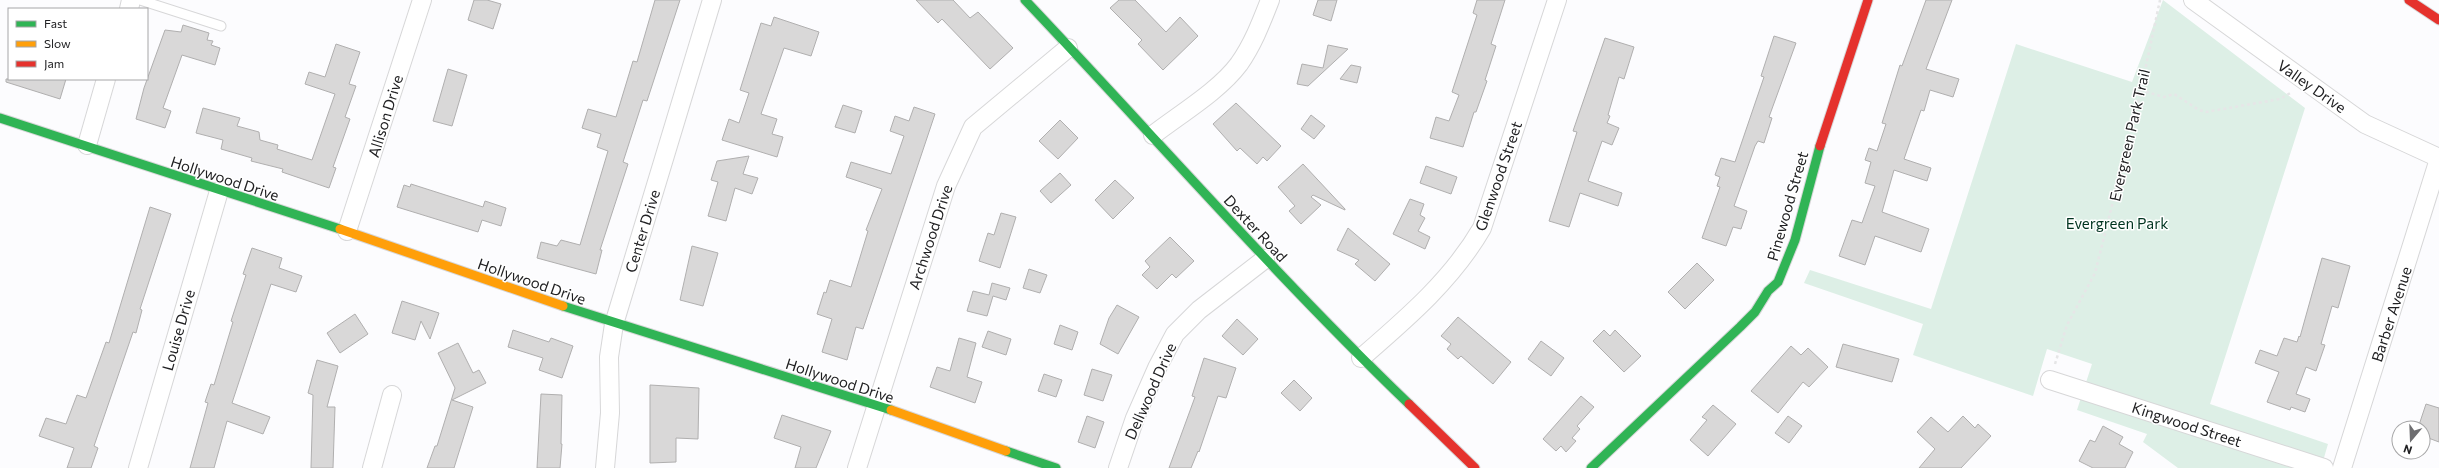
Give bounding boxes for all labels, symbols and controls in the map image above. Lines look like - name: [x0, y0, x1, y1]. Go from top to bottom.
- legend: [8, 8, 148, 80]
- text: Fast: [44, 16, 67, 30]
- text: Slow: [44, 36, 71, 50]
- text: Jam: [44, 56, 64, 71]
- street label: Valley Drive: [2274, 56, 2350, 116]
- street label: Evergreen Park Trail: [2105, 67, 2153, 203]
- street label: Allison Drive: [364, 72, 406, 159]
- street label: Glenwood Street: [1471, 119, 1525, 233]
- street label: Pinewood Street: [1763, 149, 1811, 263]
- street label: Hollywood Drive: [168, 152, 282, 204]
- street label: Archwood Drive: [905, 182, 955, 292]
- street label: Center Drive: [621, 187, 663, 275]
- street label: Dexter Road: [1221, 191, 1291, 265]
- park label: Evergreen Park: [2066, 214, 2168, 232]
- street label: Hollywood Drive: [476, 254, 588, 308]
- street label: Barber Avenue: [2367, 264, 2415, 364]
- street label: Louise Drive: [158, 287, 198, 373]
- street label: Dellwood Drive: [1121, 340, 1179, 442]
- street label: Hollywood Drive: [783, 354, 897, 406]
- street label: Kingwood Street: [2130, 398, 2244, 450]
- north arrow: [2391, 420, 2431, 460]
- text: N: [2402, 442, 2414, 457]

